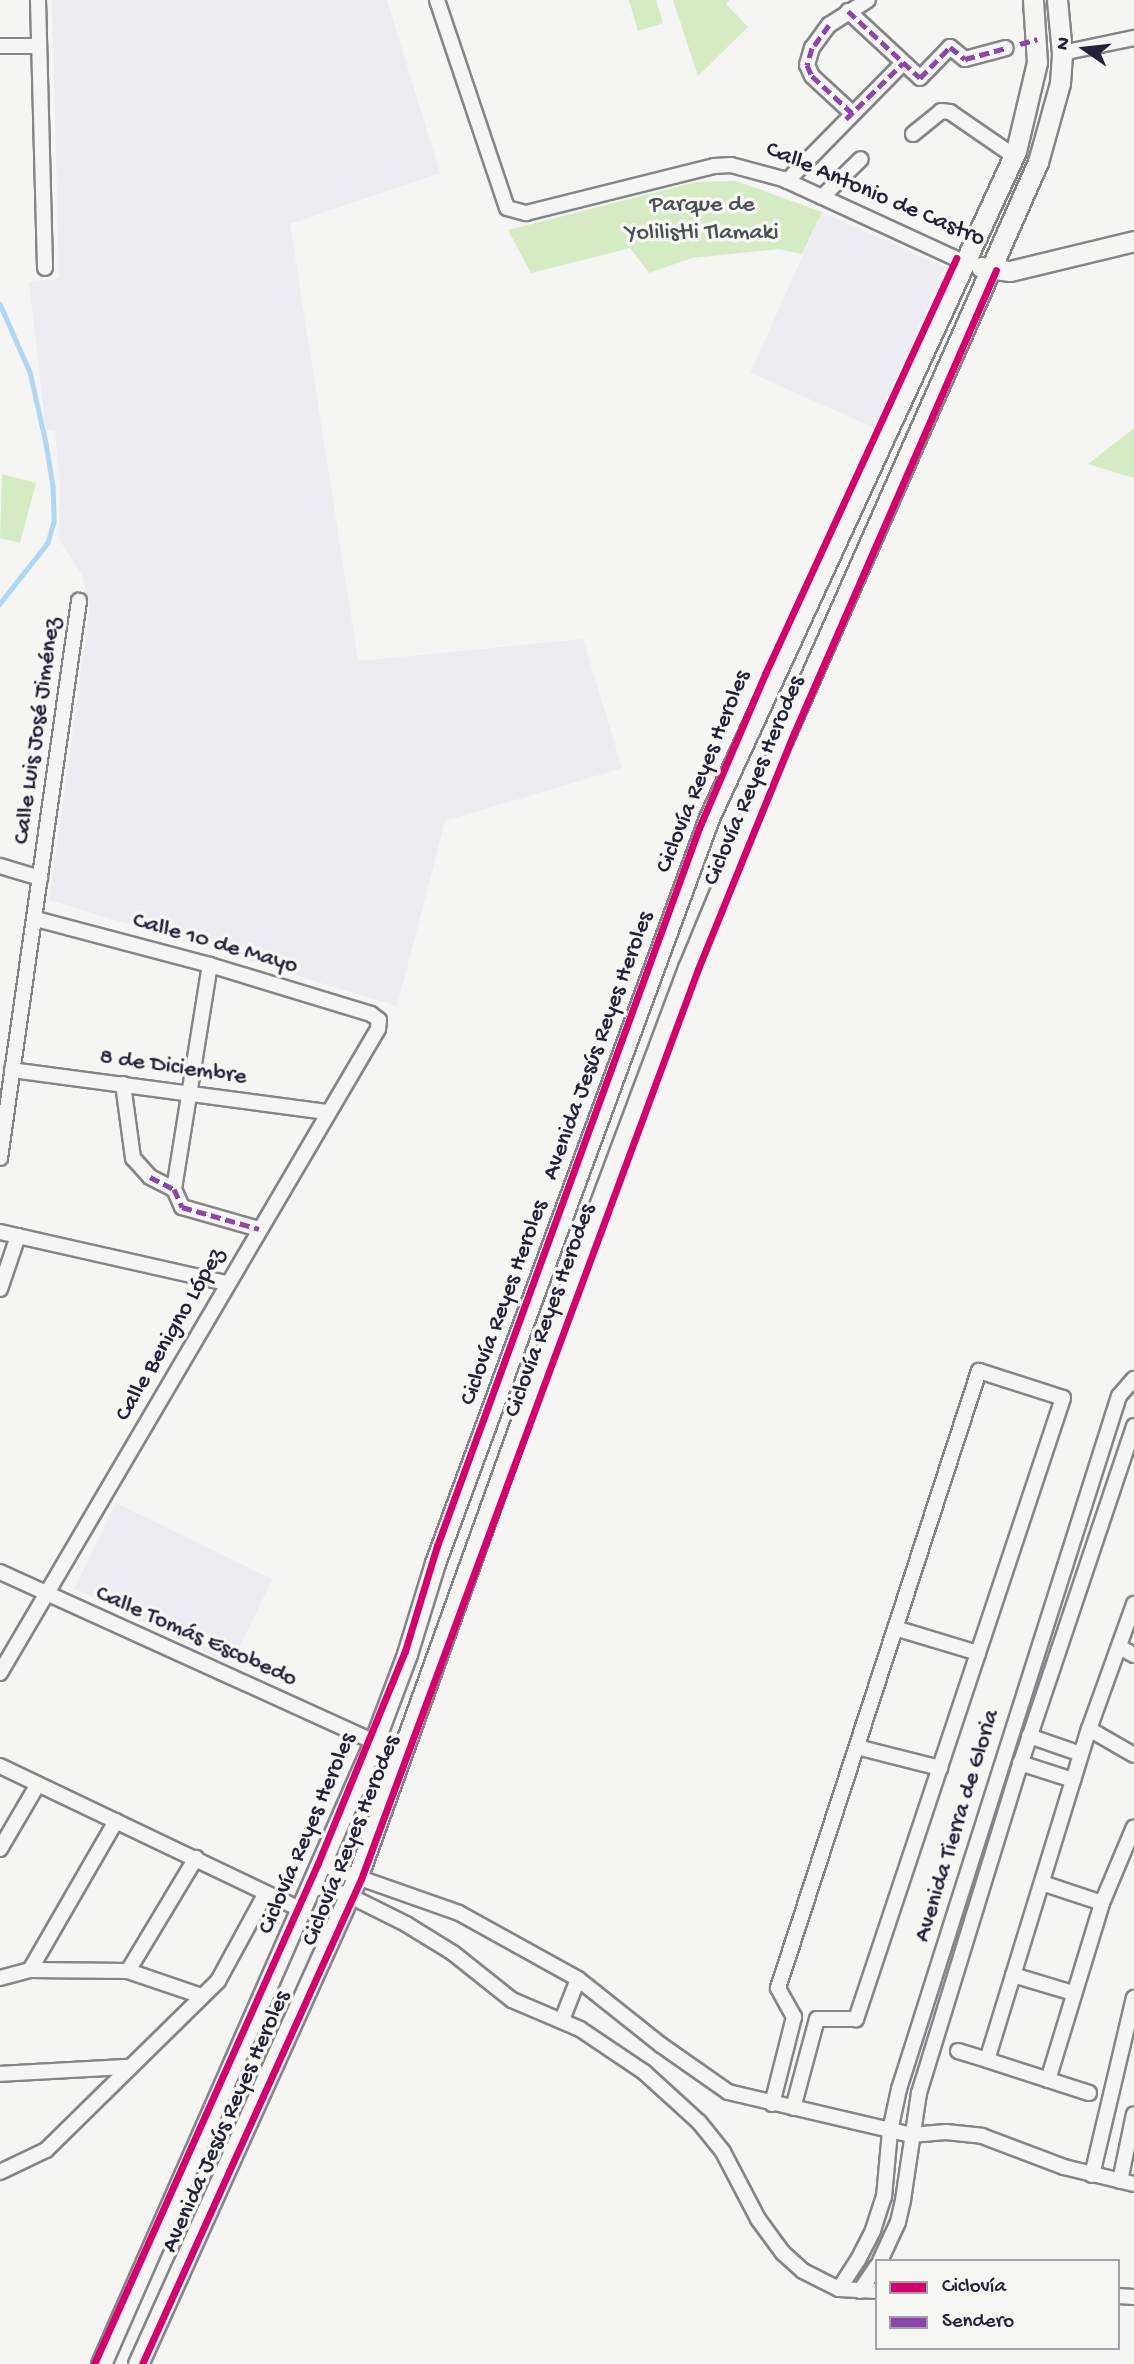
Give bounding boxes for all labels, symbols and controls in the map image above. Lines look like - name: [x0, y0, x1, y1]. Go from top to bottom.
- north arrow: [1050, 14, 1120, 84]
- text: N: [1051, 35, 1077, 53]
- street label: Calle Antonio de Castro: [761, 136, 989, 254]
- park label: Parque de Yolilistli Tlamaki: [625, 192, 779, 248]
- street label: Calle Luis José Jiménez: [8, 616, 68, 846]
- street label: Ciclovía Reyes Heroles: [650, 666, 758, 878]
- street label: Ciclovía Reyes Herodes: [698, 672, 812, 890]
- street label: Calle 10 de Mayo: [129, 907, 301, 981]
- street label: Avenida Jesús Reyes Heroles: [537, 908, 661, 1184]
- street label: 8 de Diciembre: [98, 1043, 248, 1093]
- street label: Ciclovía Reyes Heroles: [455, 1197, 555, 1409]
- street label: Ciclovía Reyes Herodes: [499, 1200, 603, 1422]
- street label: Calle Benigno López: [110, 1243, 232, 1427]
- street label: Calle Tomás Escobedo: [91, 1580, 301, 1694]
- street label: Avenida Tierra de Gloria: [909, 1706, 1007, 1946]
- street label: Ciclovía Reyes Heroles: [253, 1729, 363, 1939]
- street label: Ciclovía Reyes Herodes: [297, 1731, 407, 1951]
- street label: Avenida Jesús Reyes Heroles: [156, 1987, 298, 2257]
- legend: [875, 2259, 1120, 2350]
- text: Ciclovía: [942, 2275, 1006, 2300]
- text: Sendero: [942, 2310, 1014, 2335]

